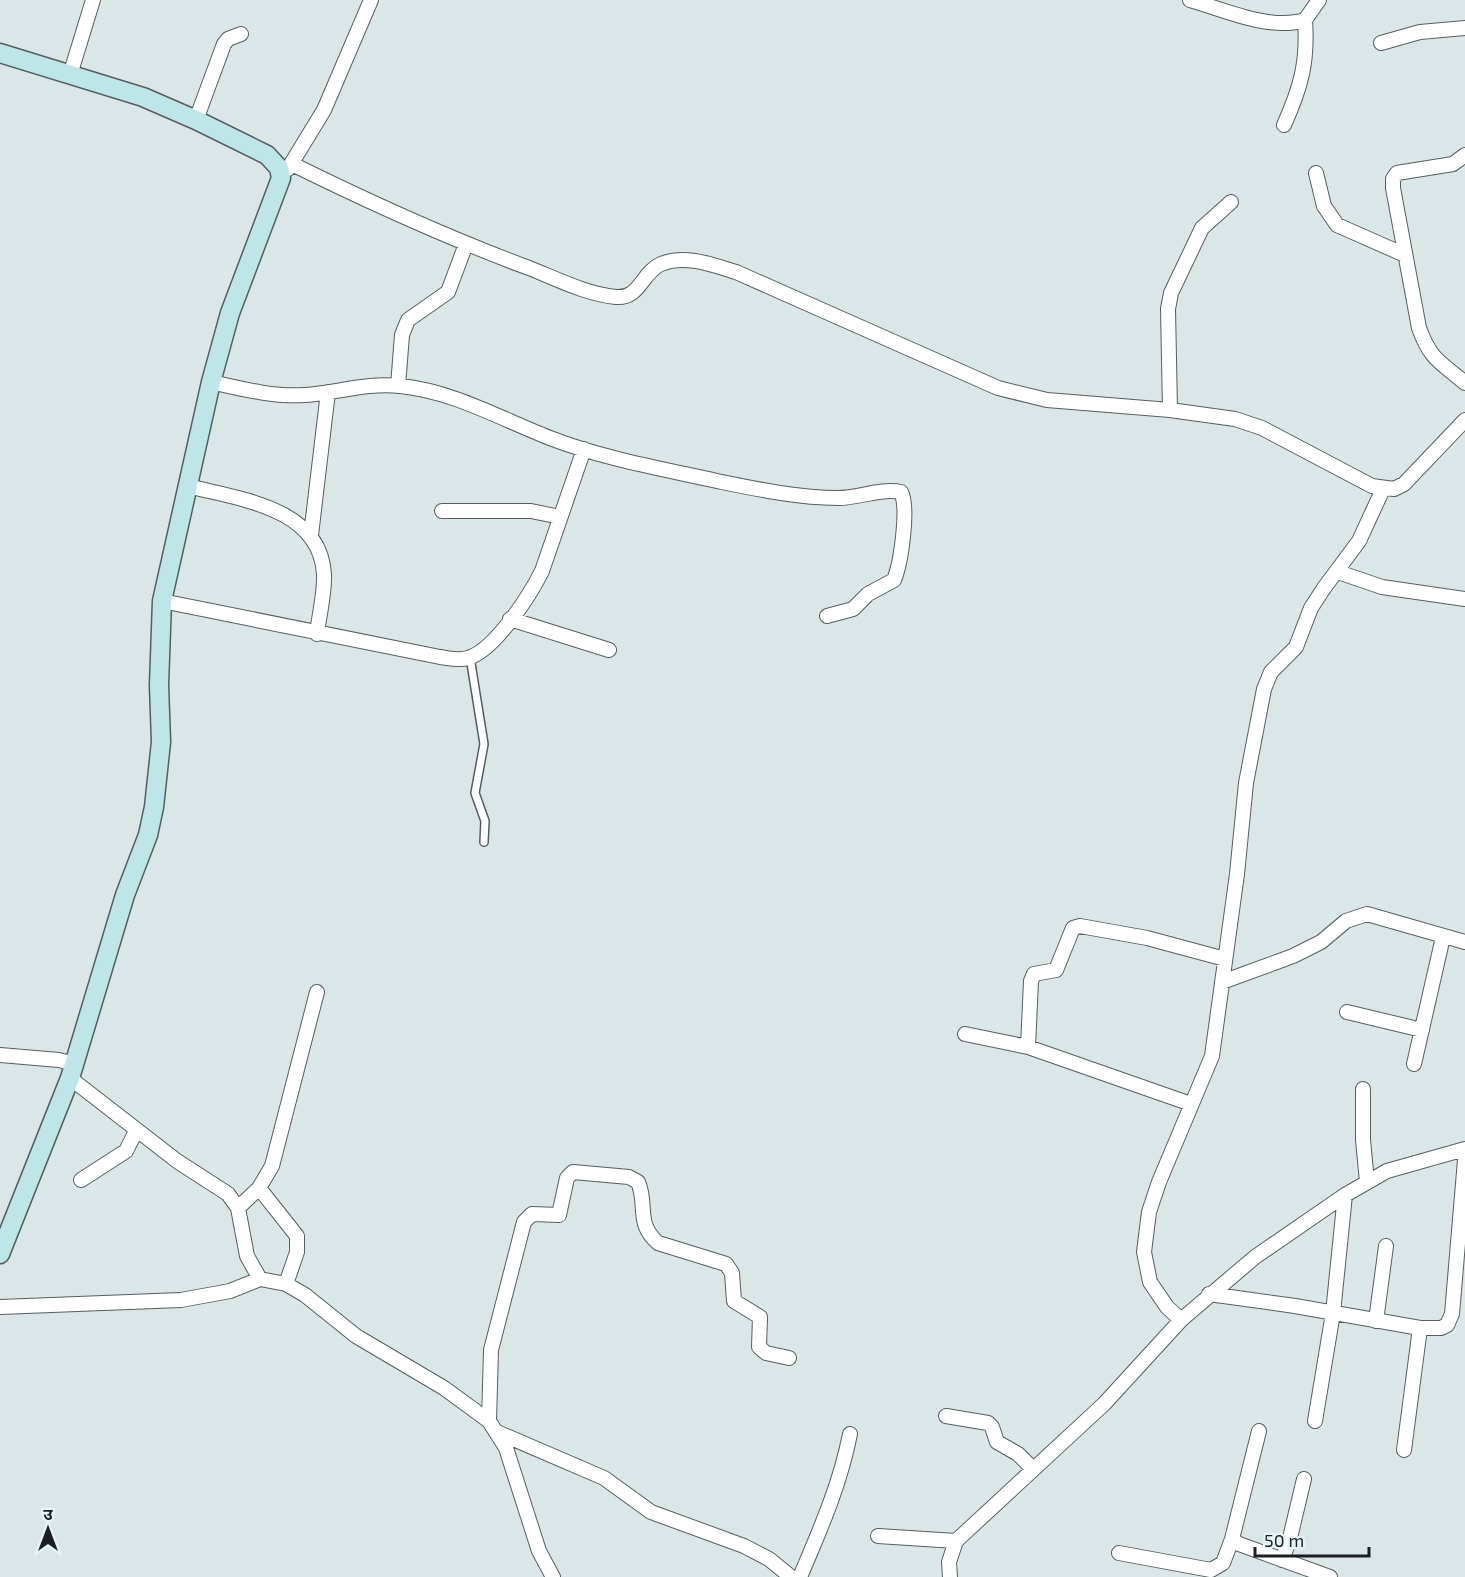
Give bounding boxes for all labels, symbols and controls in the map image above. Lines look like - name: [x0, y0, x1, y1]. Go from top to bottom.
- north arrow: [18, 1499, 78, 1559]
- text: उ: [43, 1504, 53, 1523]
- scale bar: [1255, 1520, 1369, 1558]
- text: 50 m: [1264, 1529, 1304, 1551]

